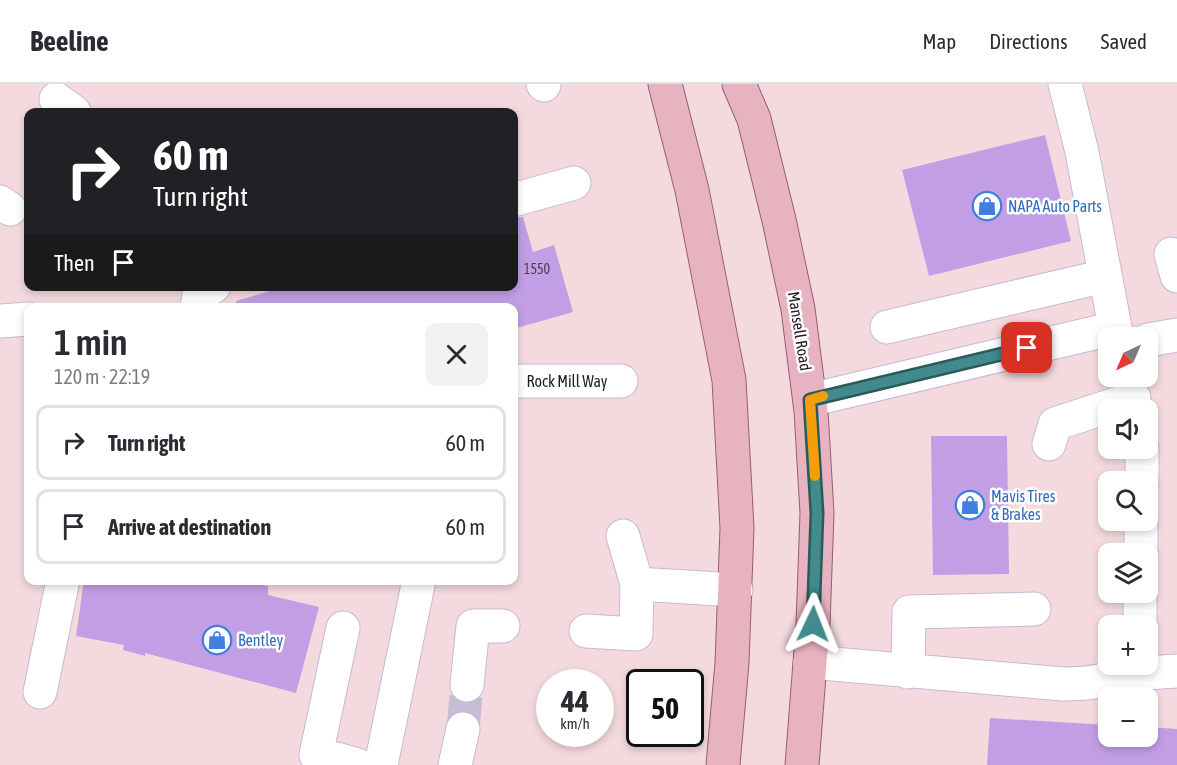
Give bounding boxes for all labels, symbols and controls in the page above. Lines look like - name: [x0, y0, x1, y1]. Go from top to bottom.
- text: Beeline: [30, 25, 109, 57]
- text: Map: [922, 29, 956, 53]
- text: Directions: [989, 29, 1068, 53]
- text: Saved: [1101, 29, 1147, 53]
- text: 60 m: [153, 131, 228, 179]
- icon: right: [54, 132, 132, 210]
- text: Turn right: [153, 181, 248, 212]
- shop icon: NAPA Auto Parts: [971, 190, 1003, 222]
- place label: NAPA Auto Parts: [1008, 197, 1102, 215]
- icon: arrive: [107, 246, 140, 279]
- text: Then: [54, 250, 95, 276]
- house number: 1550: [524, 261, 551, 277]
- street label: Mansell Road: [785, 290, 815, 372]
- text: 1 min: [54, 321, 128, 363]
- pin: [1001, 322, 1052, 373]
- button: close: [425, 323, 488, 386]
- north arrow: [1098, 327, 1158, 387]
- map controls: [1098, 327, 1158, 747]
- icon: arrive: [1010, 331, 1043, 364]
- text: 120 m · 22:19: [54, 365, 150, 388]
- street label: Rock Mill Way: [527, 372, 608, 391]
- button: sound: [1098, 399, 1158, 459]
- icon: right: [57, 426, 90, 459]
- text: Turn right: [108, 430, 185, 456]
- text: 60 m: [445, 430, 485, 456]
- button: search: [1098, 471, 1158, 531]
- place label: Mavis Tires & Brakes: [991, 487, 1056, 523]
- shop icon: Mavis Tires & Brakes: [954, 489, 986, 521]
- icon: arrive: [57, 510, 90, 543]
- text: Arrive at destination: [108, 514, 271, 540]
- text: 60 m: [445, 514, 485, 540]
- button: layers: [1098, 543, 1158, 603]
- position arrow: [781, 592, 845, 656]
- button: +: [1098, 615, 1158, 675]
- shop icon: Bentley: [201, 624, 233, 656]
- place label: Bentley: [238, 631, 283, 650]
- speed limit sign: 50: [626, 669, 704, 747]
- text: 44: [561, 684, 589, 718]
- button: −: [1098, 687, 1158, 747]
- text: km/h: [560, 715, 590, 732]

